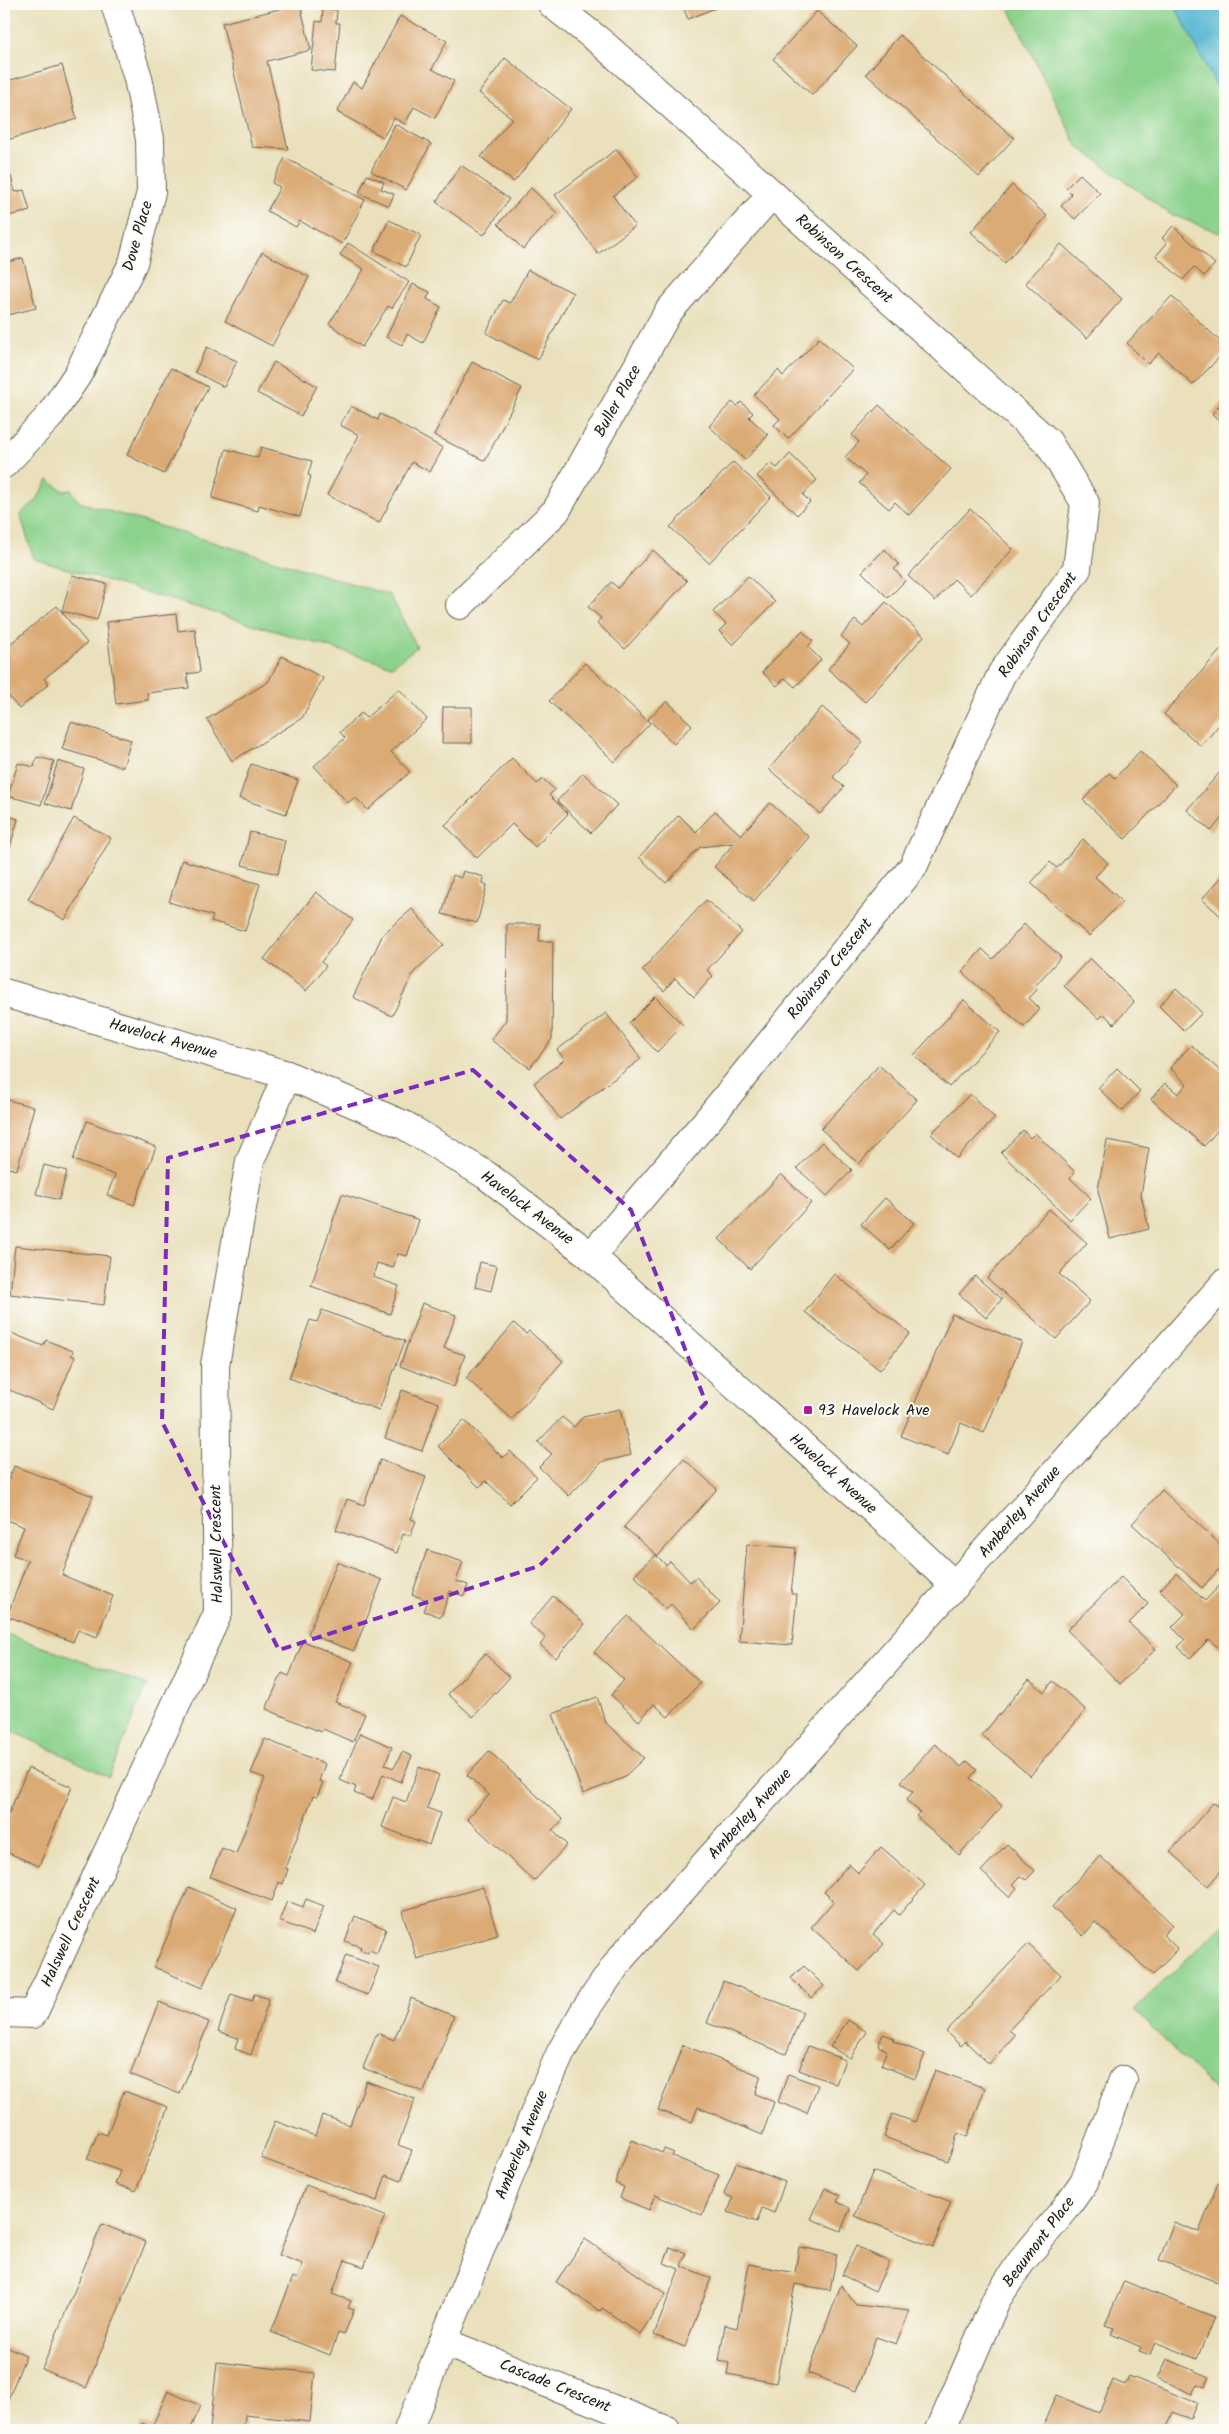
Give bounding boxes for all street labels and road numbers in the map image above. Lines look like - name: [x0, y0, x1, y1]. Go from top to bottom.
- street label: Dove Place: [116, 198, 160, 274]
- street label: Robinson Crescent: [789, 208, 899, 310]
- street label: Buller Place: [588, 360, 648, 442]
- street label: Robinson Crescent: [992, 566, 1084, 683]
- street label: Robinson Crescent: [781, 912, 879, 1025]
- street label: Havelock Avenue: [106, 1012, 220, 1066]
- street label: Havelock Avenue: [475, 1164, 579, 1252]
- street label: Havelock Avenue: [783, 1427, 883, 1521]
- street label: Amberley Avenue: [973, 1460, 1067, 1564]
- street label: Halswell Crescent: [203, 1483, 231, 1604]
- street label: Amberley Avenue: [702, 1763, 798, 1865]
- street label: Halswell Crescent: [34, 1872, 108, 1991]
- street label: Amberley Avenue: [489, 2087, 555, 2203]
- street label: Beaumont Place: [996, 2191, 1082, 2293]
- street label: Cascade Crescent: [496, 2352, 615, 2420]

